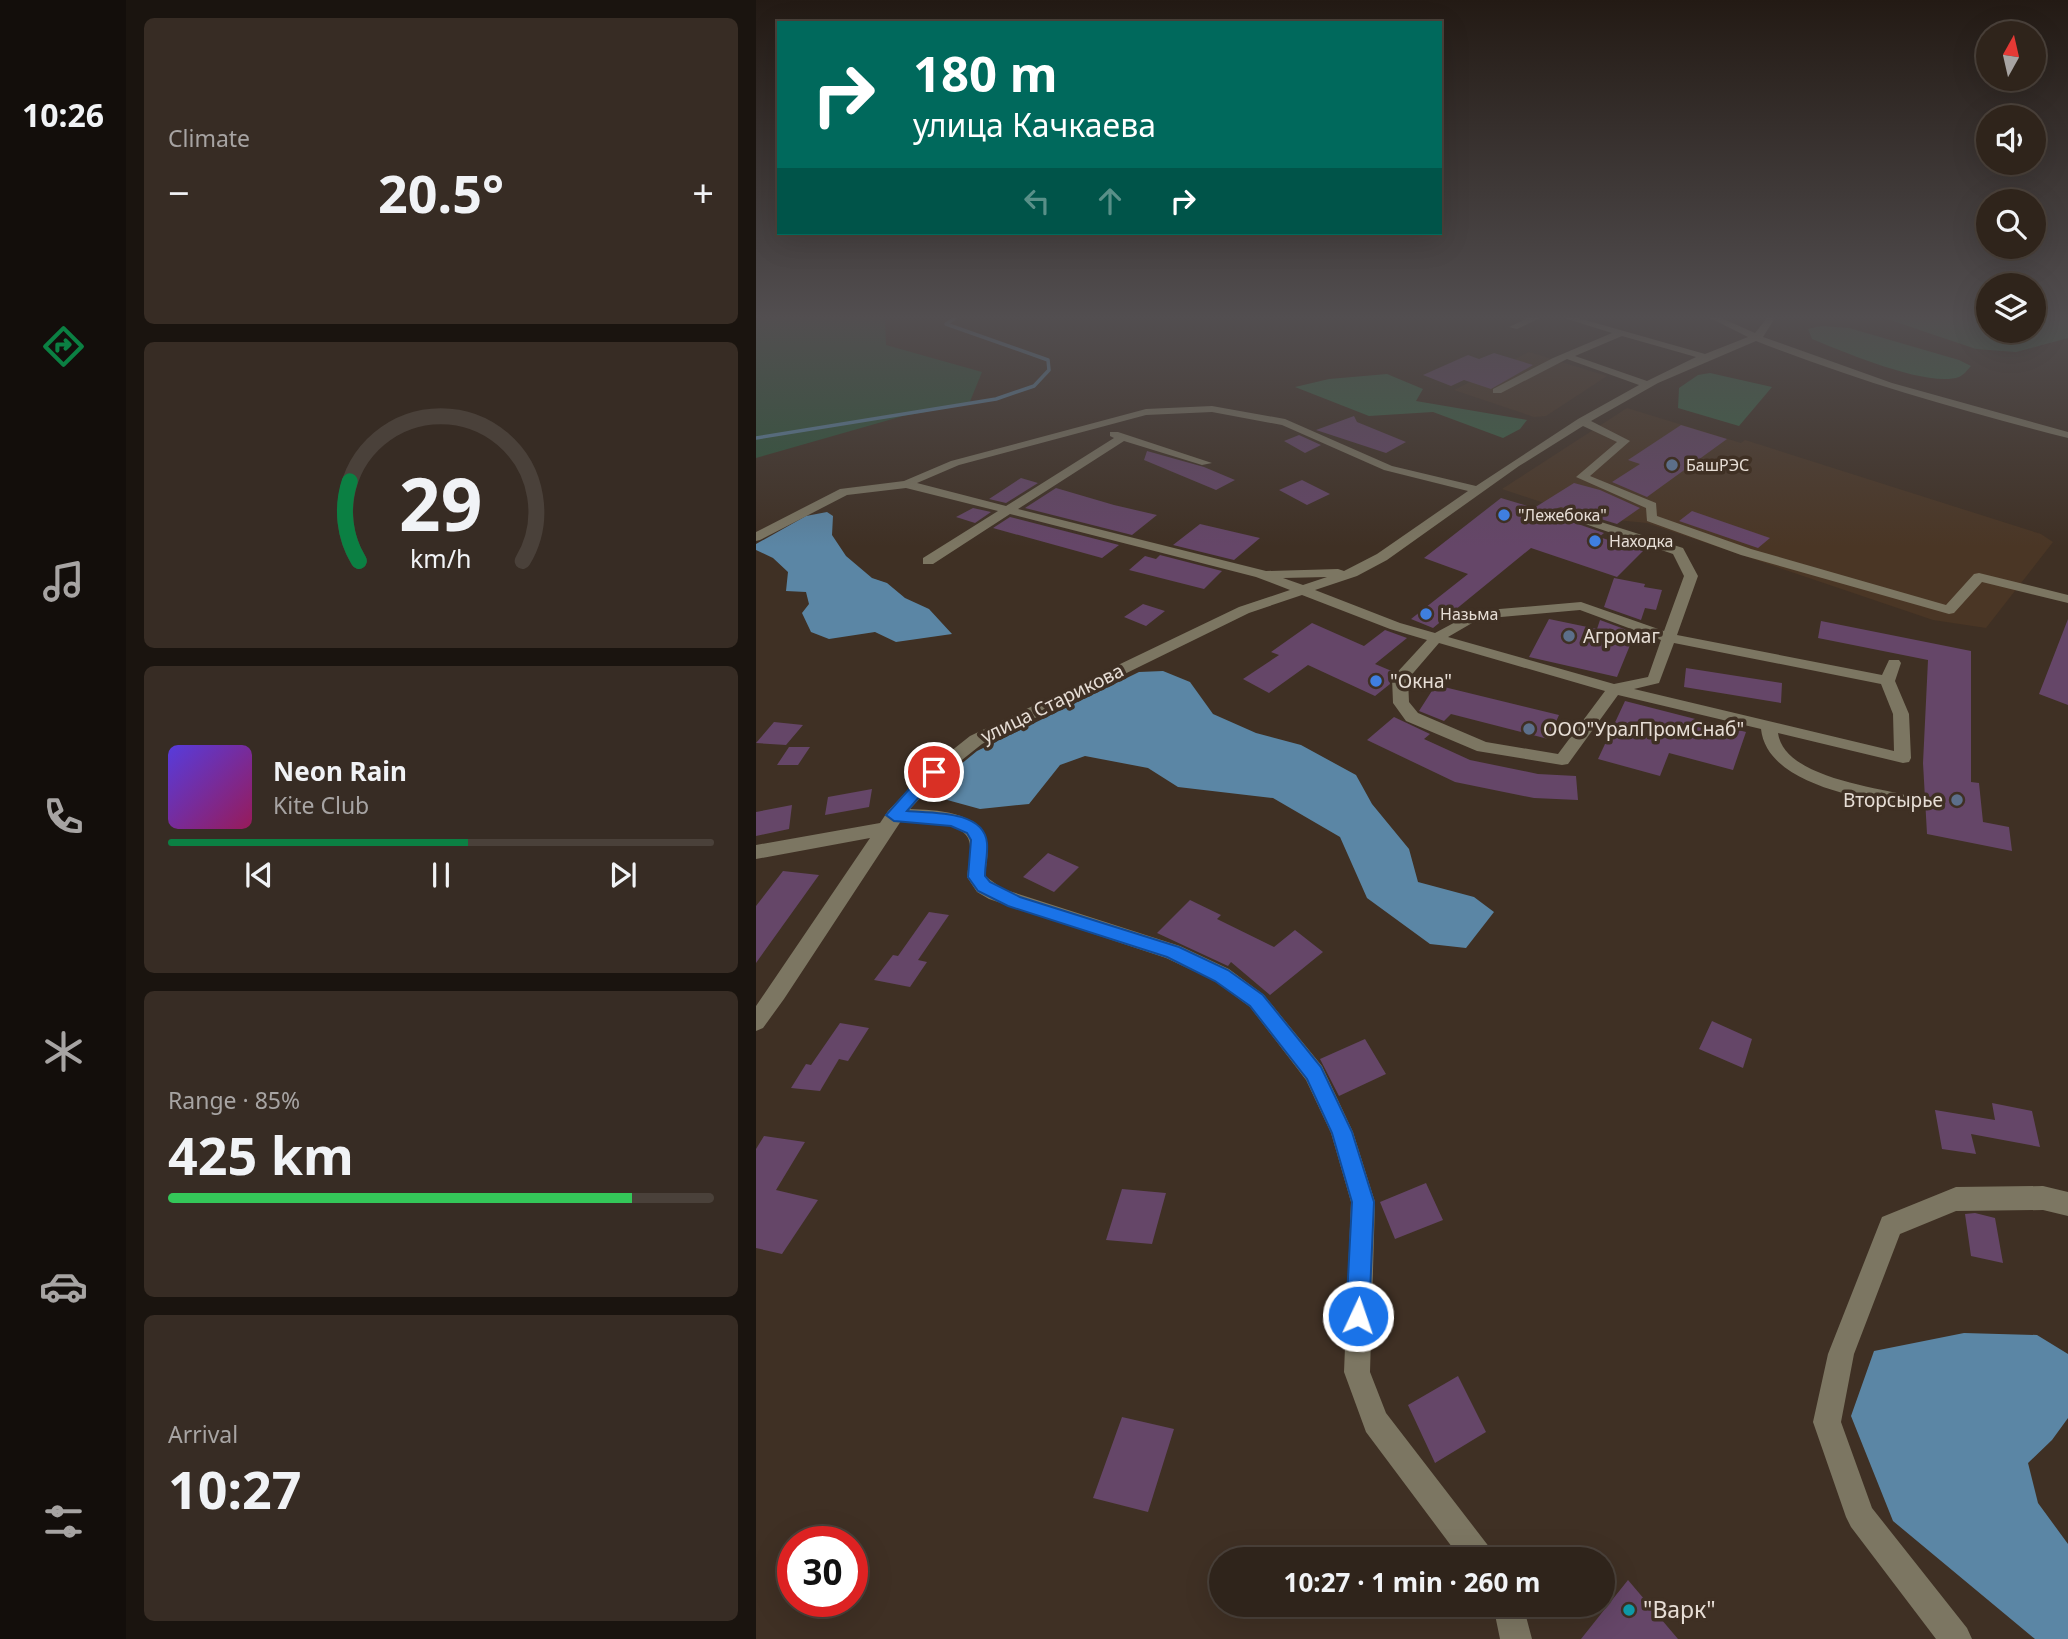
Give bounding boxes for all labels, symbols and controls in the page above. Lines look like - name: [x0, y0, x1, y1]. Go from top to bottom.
- north arrow: [1976, 21, 2046, 91]
- map controls: [1976, 21, 2046, 343]
- text: 180 m: [913, 40, 1058, 106]
- icon: right: [798, 49, 889, 140]
- text: 10:26: [22, 93, 104, 136]
- text: улица Качкаева: [913, 103, 1156, 146]
- button: sound: [1976, 105, 2046, 175]
- text: Climate: [168, 122, 250, 154]
- text: 20.5°: [378, 157, 504, 228]
- text: −: [168, 166, 190, 218]
- text: +: [692, 166, 714, 218]
- icon: left: [1018, 182, 1056, 220]
- icon: ahead: [1091, 182, 1129, 220]
- icon: right: [1164, 182, 1202, 220]
- button: search: [1976, 189, 2046, 259]
- button: layers: [1976, 273, 2046, 343]
- icon: directions: [39, 322, 88, 371]
- text: 29: [399, 454, 483, 553]
- place label: БашРЭС: [1686, 454, 1749, 476]
- marker: БашРЭС: [1664, 457, 1680, 473]
- place label: "Лежебока": [1518, 504, 1607, 526]
- marker: "Лежебока": [1496, 507, 1512, 523]
- place label: Находка: [1609, 530, 1673, 552]
- marker: Находка: [1587, 533, 1603, 549]
- text: km/h: [410, 541, 472, 575]
- icon: music: [39, 557, 88, 606]
- place label: Назьма: [1440, 603, 1499, 625]
- marker: Назьма: [1418, 606, 1434, 622]
- place label: Агромаг: [1583, 623, 1660, 649]
- marker: Агромаг: [1561, 628, 1577, 644]
- street label: улица Старикова: [976, 657, 1128, 749]
- place label: "Окна": [1390, 668, 1452, 694]
- marker: "Окна": [1368, 673, 1384, 689]
- place label: ООО"УралПромСнаб": [1543, 716, 1744, 742]
- marker: ООО"УралПромСнаб": [1521, 721, 1537, 737]
- pin: [904, 742, 964, 802]
- text: Neon Rain: [273, 753, 407, 789]
- icon: arrive: [915, 753, 953, 791]
- place label: Вторсырье: [1843, 787, 1943, 813]
- text: Kite Club: [273, 789, 369, 821]
- icon: phone: [39, 792, 88, 841]
- marker: Вторсырье: [1949, 792, 1965, 808]
- icon: previous: [240, 856, 278, 894]
- icon: pause: [422, 856, 460, 894]
- icon: next: [604, 856, 642, 894]
- icon: climate: [39, 1027, 88, 1076]
- text: Range · 85%: [168, 1084, 300, 1116]
- text: 425 km: [168, 1119, 354, 1190]
- icon: car: [39, 1262, 88, 1311]
- position arrow: [1321, 1279, 1395, 1353]
- text: Arrival: [168, 1418, 238, 1450]
- text: 10:27: [168, 1453, 302, 1524]
- icon: filters: [39, 1497, 88, 1546]
- speed limit sign: 30: [777, 1526, 868, 1617]
- text: 10:27 · 1 min · 260 m: [1284, 1564, 1540, 1600]
- place label: "Варк": [1643, 1593, 1716, 1625]
- marker: "Варк": [1621, 1602, 1637, 1618]

